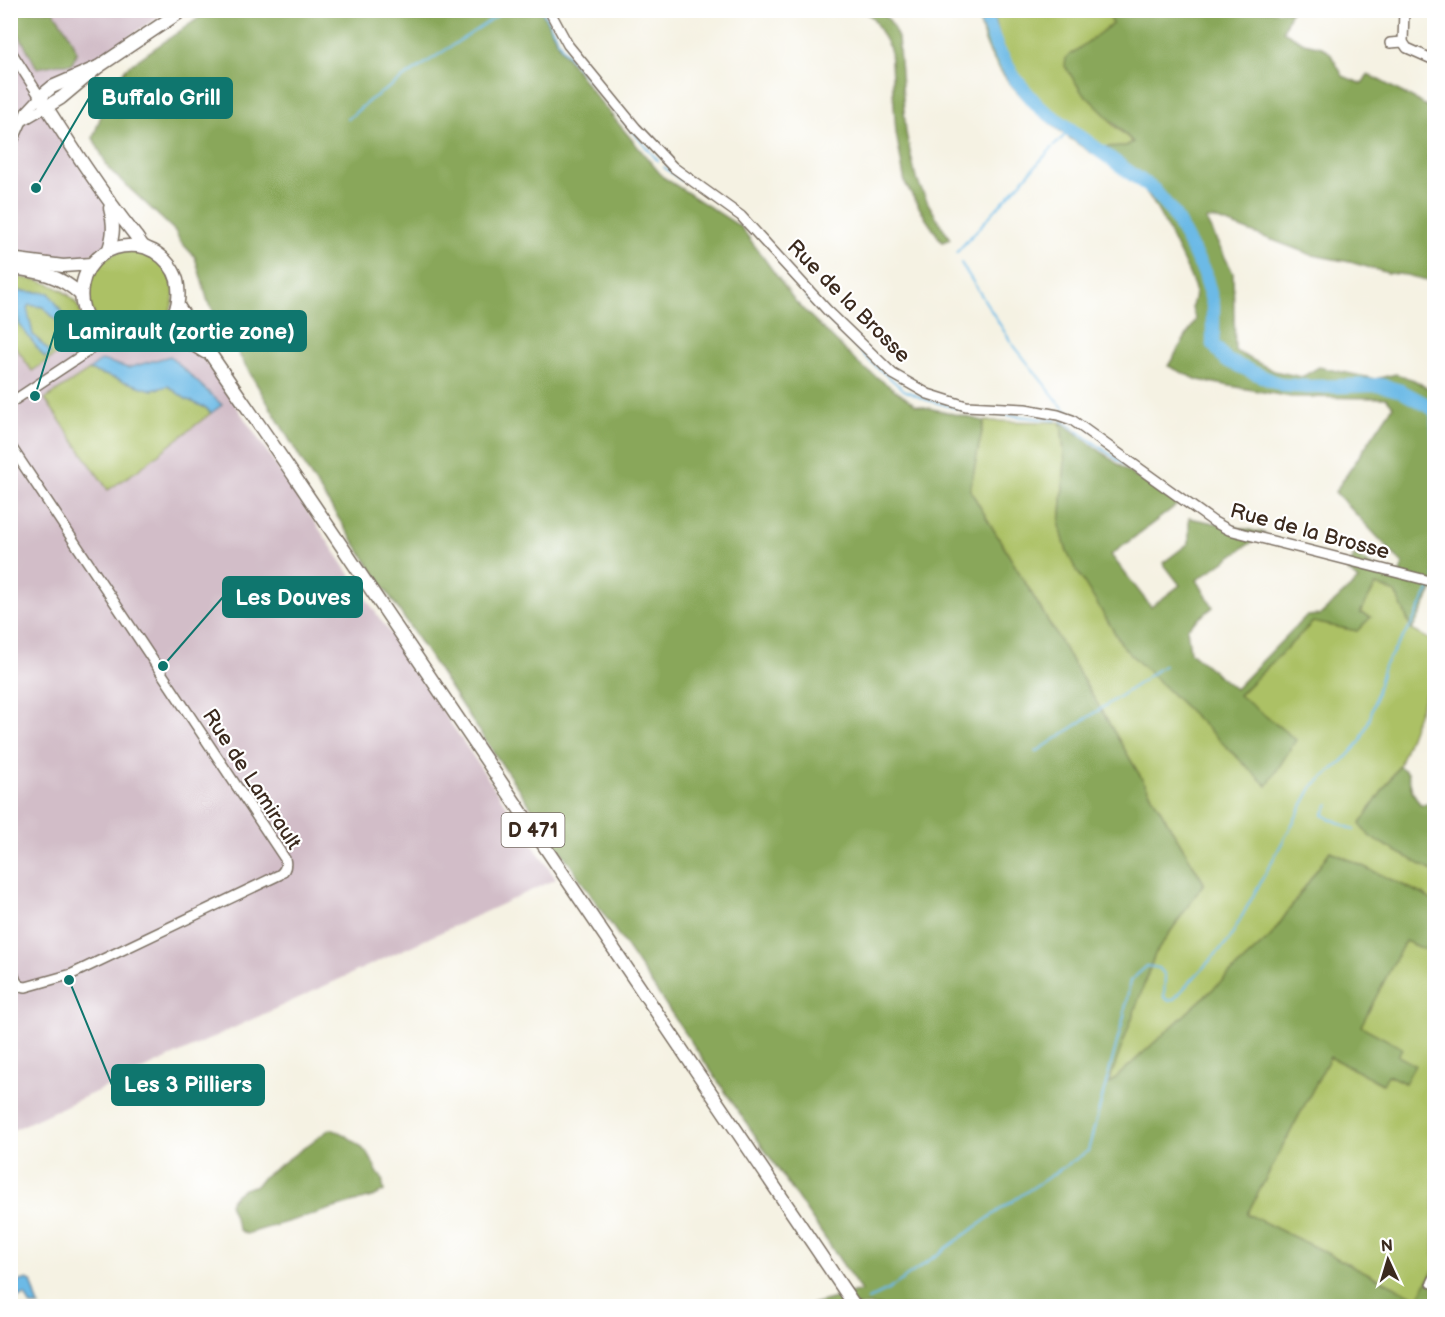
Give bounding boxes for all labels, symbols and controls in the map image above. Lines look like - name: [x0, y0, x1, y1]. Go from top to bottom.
- callout: Buffalo Grill: [89, 78, 232, 118]
- text: Buffalo Grill: [101, 85, 221, 112]
- street label: Rue de la Brosse: [782, 235, 915, 368]
- callout: Lamirault (zortie zone): [55, 311, 306, 351]
- text: Lamirault (zortie zone): [67, 319, 295, 346]
- street label: Rue de la Brosse: [1228, 498, 1392, 565]
- callout: Les Douves: [223, 577, 362, 617]
- text: Les Douves: [235, 585, 351, 612]
- street label: Rue de Lamirault: [197, 704, 307, 855]
- road number: D 471: [502, 813, 564, 847]
- callout: Les 3 Pilliers: [112, 1065, 264, 1105]
- text: Les 3 Pilliers: [124, 1072, 252, 1099]
- north arrow: [1358, 1230, 1418, 1290]
- text: N: [1380, 1237, 1394, 1256]

